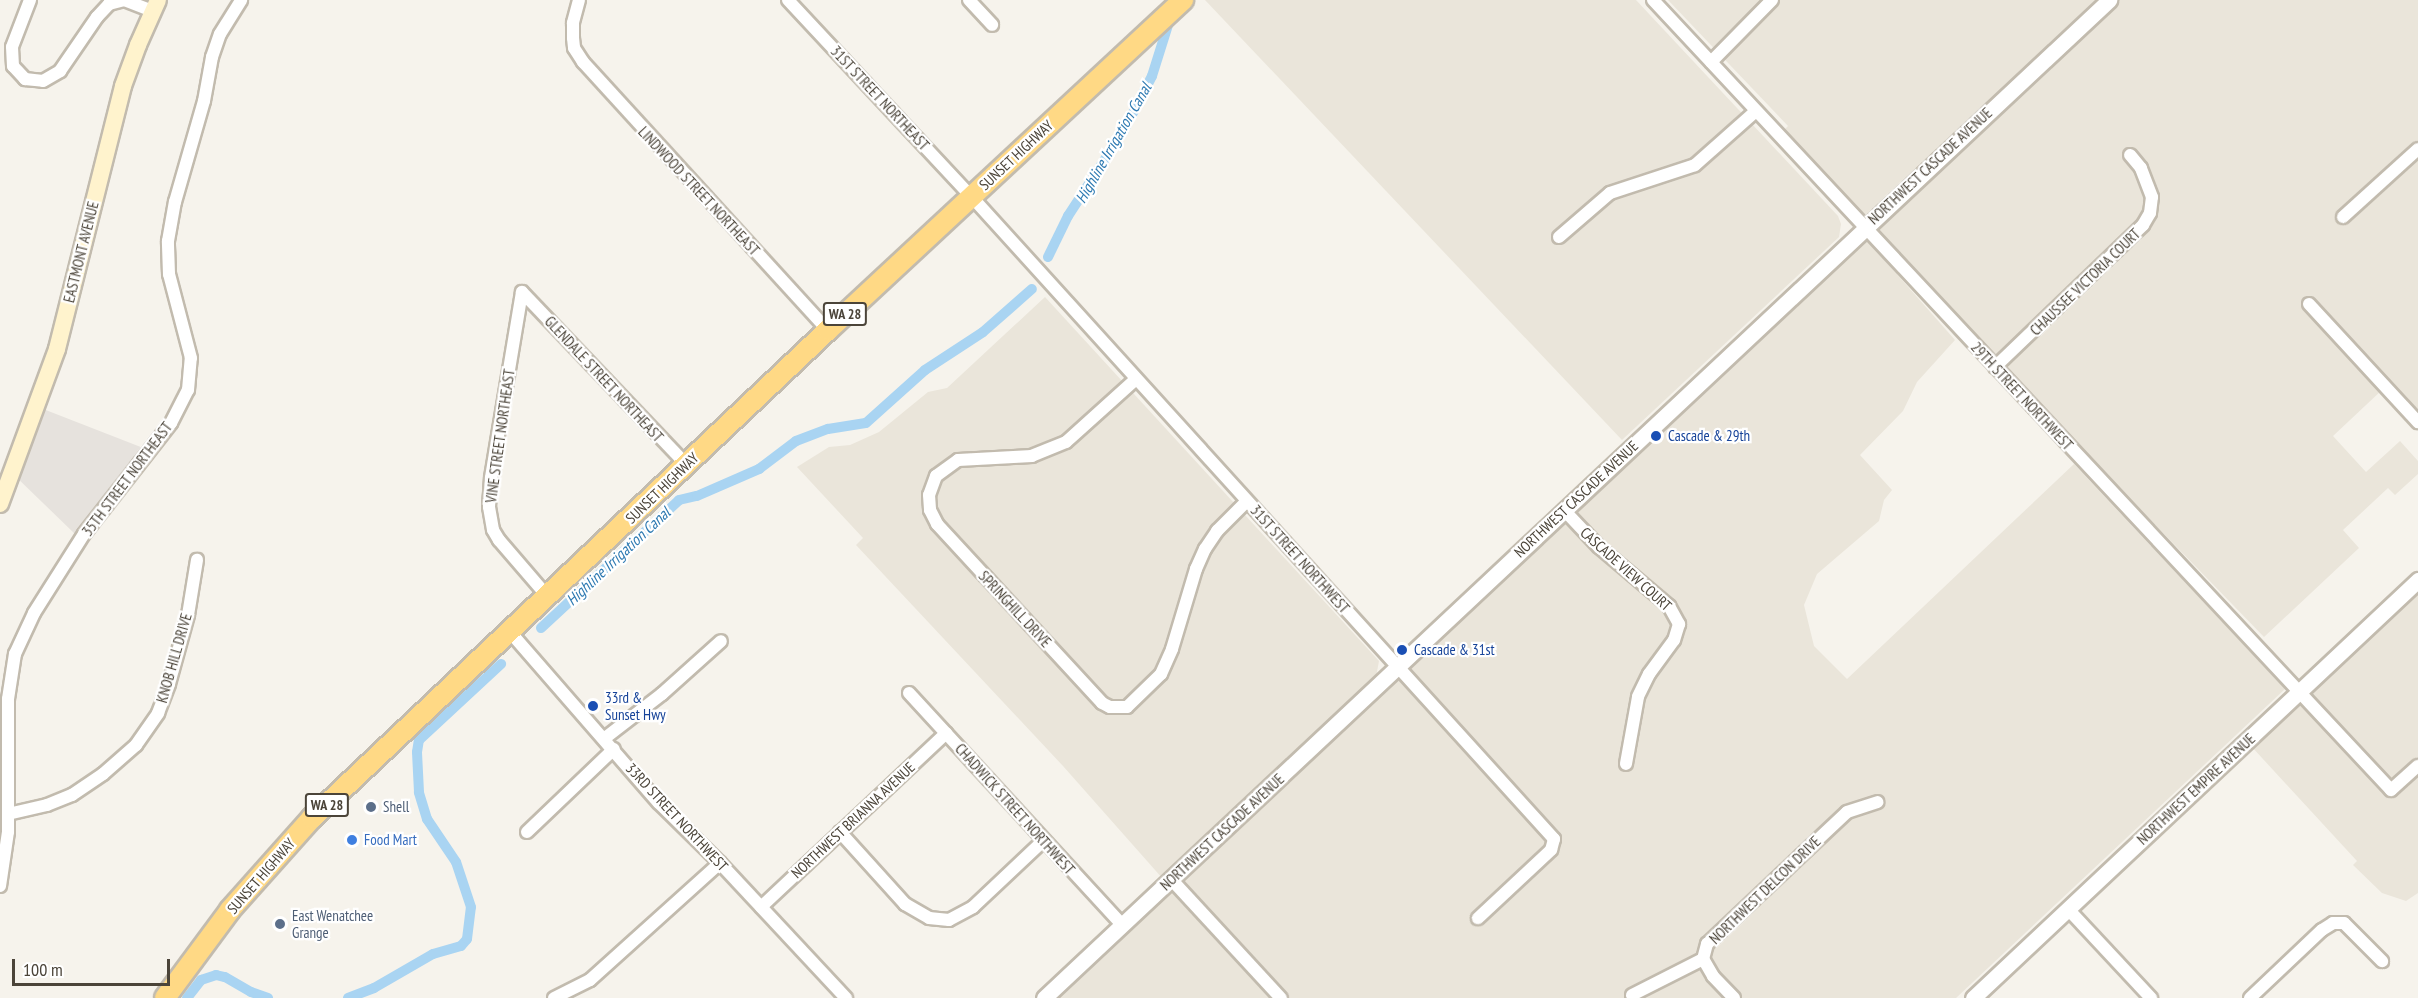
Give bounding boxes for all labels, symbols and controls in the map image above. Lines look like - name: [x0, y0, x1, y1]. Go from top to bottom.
- street label: 31ST STREET NORTHEAST: [827, 42, 933, 154]
- water label: Highline Irrigation Canal: [1071, 80, 1155, 206]
- street label: NORTHWEST CASCADE AVENUE: [1864, 104, 1996, 228]
- street label: SUNSET HIGHWAY: [975, 116, 1057, 194]
- street label: LINDWOOD STREET NORTHEAST: [634, 123, 764, 259]
- street label: EASTMONT AVENUE: [60, 199, 102, 305]
- street label: CHAUSSEE VICTORIA COURT: [2026, 225, 2144, 339]
- road number: WA 28: [822, 303, 868, 325]
- street label: GLENDALE STREET NORTHEAST: [541, 312, 667, 446]
- street label: 29TH STREET NORTHWEST: [1967, 338, 2077, 454]
- street label: VINE STREET NORTHEAST: [482, 368, 518, 504]
- street label: 35TH STREET NORTHEAST: [78, 418, 176, 540]
- place label: Cascade & 29th: [1668, 427, 1750, 445]
- marker: Cascade & 29th: [1649, 429, 1663, 443]
- street label: NORTHWEST CASCADE AVENUE: [1510, 437, 1642, 561]
- street label: SUNSET HIGHWAY: [622, 449, 702, 527]
- street label: 31ST STREET NORTHWEST: [1246, 501, 1354, 617]
- water label: Highline Irrigation Canal: [562, 503, 674, 609]
- street label: CASCADE VIEW COURT: [1576, 523, 1676, 615]
- street label: SPRINGHILL DRIVE: [975, 567, 1055, 651]
- street label: KNOB HILL DRIVE: [153, 611, 195, 705]
- place label: Cascade & 31st: [1414, 641, 1495, 659]
- marker: Cascade & 31st: [1395, 643, 1409, 657]
- place label: 33rd & Sunset Hwy: [605, 688, 666, 723]
- marker: 33rd & Sunset Hwy: [586, 699, 600, 713]
- street label: NORTHWEST EMPIRE AVENUE: [2133, 729, 2259, 849]
- street label: CHADWICK STREET NORTHWEST: [951, 739, 1079, 879]
- street label: NORTHWEST BRIANNA AVENUE: [787, 758, 919, 882]
- street label: 33RD STREET NORTHWEST: [622, 759, 732, 875]
- street label: NORTHWEST CASCADE AVENUE: [1156, 770, 1288, 894]
- road number: WA 28: [304, 794, 350, 816]
- place label: Shell: [383, 798, 409, 816]
- marker: Shell: [364, 800, 378, 814]
- place label: Food Mart: [364, 831, 417, 849]
- street label: NORTHWEST DELCON DRIVE: [1706, 832, 1824, 948]
- marker: Food Mart: [345, 833, 359, 847]
- street label: SUNSET HIGHWAY: [223, 834, 299, 918]
- place label: East Wenatchee Grange: [292, 906, 373, 941]
- marker: East Wenatchee Grange: [273, 917, 287, 931]
- scale bar: [15, 947, 172, 985]
- text: 100 m: [23, 958, 63, 981]

